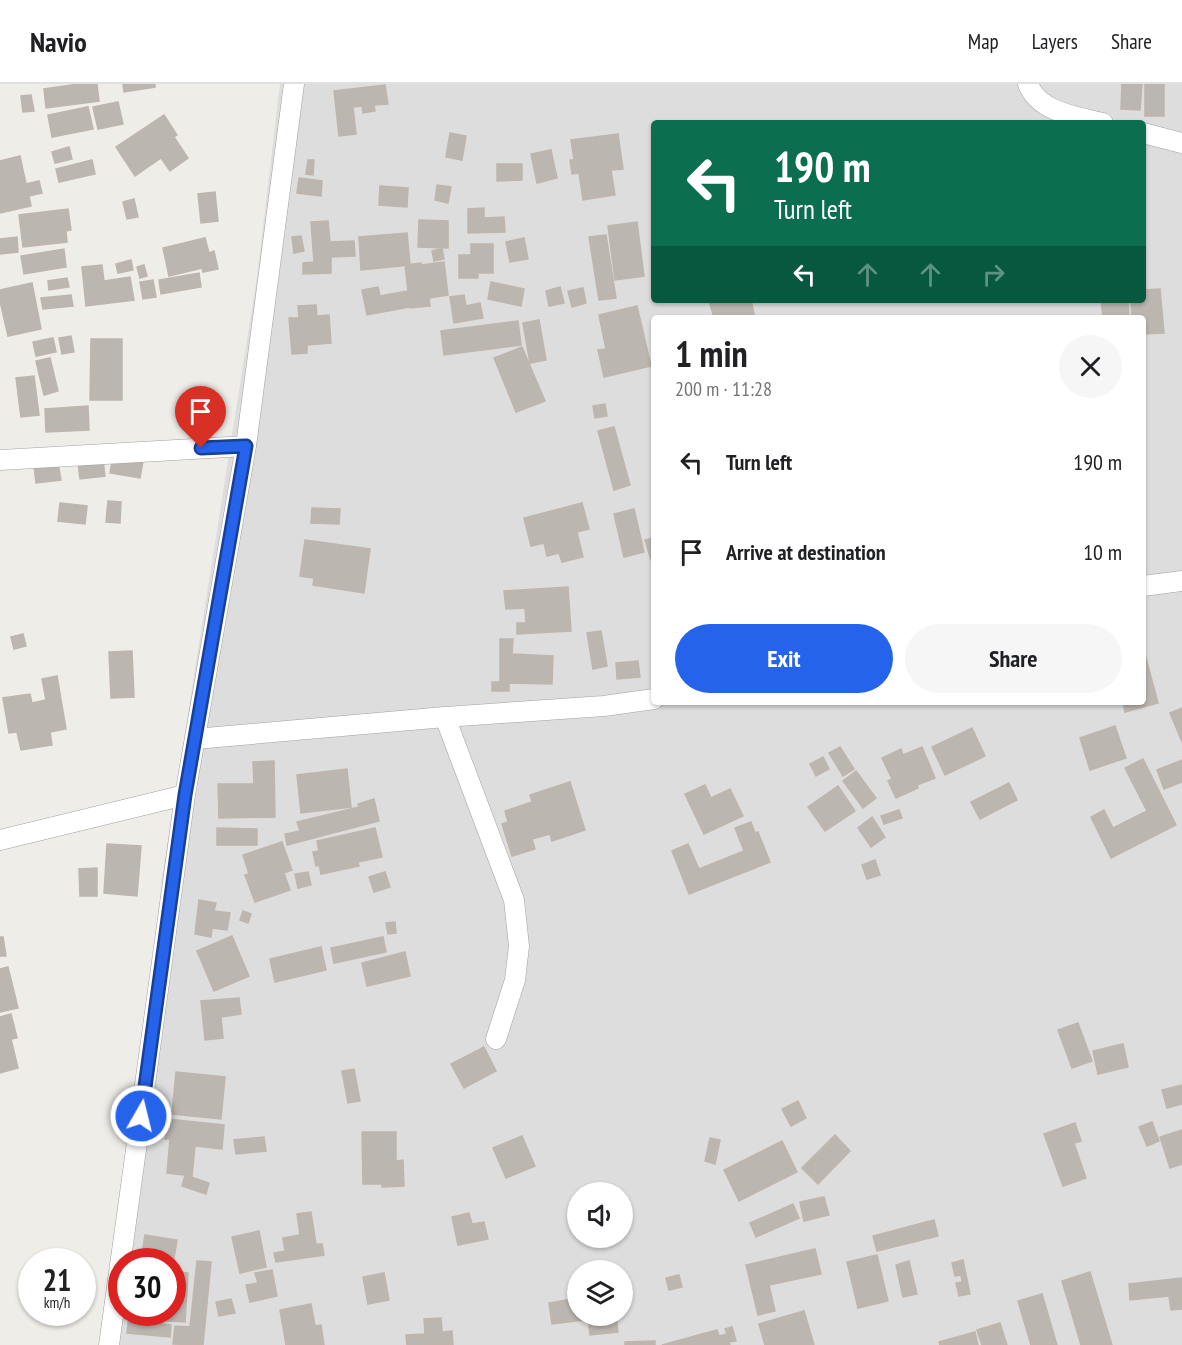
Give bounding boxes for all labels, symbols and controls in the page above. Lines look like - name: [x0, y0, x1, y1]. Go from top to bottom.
- text: Navio: [30, 23, 87, 60]
- text: Map: [968, 28, 999, 55]
- text: Layers: [1032, 28, 1078, 55]
- text: Share: [1111, 28, 1152, 55]
- text: 190 m: [774, 139, 871, 194]
- icon: left: [675, 144, 753, 222]
- text: Turn left: [774, 192, 852, 226]
- icon: left: [788, 258, 821, 291]
- icon: ahead: [851, 258, 884, 291]
- icon: ahead: [914, 258, 947, 291]
- icon: right: [977, 258, 1010, 291]
- text: 1 min: [675, 330, 748, 377]
- button: close: [1059, 335, 1122, 398]
- text: 200 m · 11:28: [675, 376, 772, 402]
- pin: [175, 386, 226, 448]
- icon: arrive: [184, 395, 217, 428]
- icon: left: [675, 446, 708, 479]
- text: Turn left: [726, 448, 792, 476]
- text: 190 m: [1073, 448, 1122, 476]
- icon: arrive: [675, 536, 708, 569]
- text: Arrive at destination: [726, 538, 886, 566]
- text: 10 m: [1083, 538, 1122, 566]
- button: Exit: [675, 624, 893, 693]
- button: Share: [905, 624, 1122, 693]
- position arrow: [109, 1084, 173, 1148]
- map controls: [567, 1182, 633, 1326]
- button: sound: [567, 1182, 633, 1248]
- speed limit sign: 30: [108, 1248, 186, 1326]
- text: 21: [43, 1260, 71, 1299]
- button: layers: [567, 1260, 633, 1326]
- text: km/h: [44, 1293, 70, 1312]

